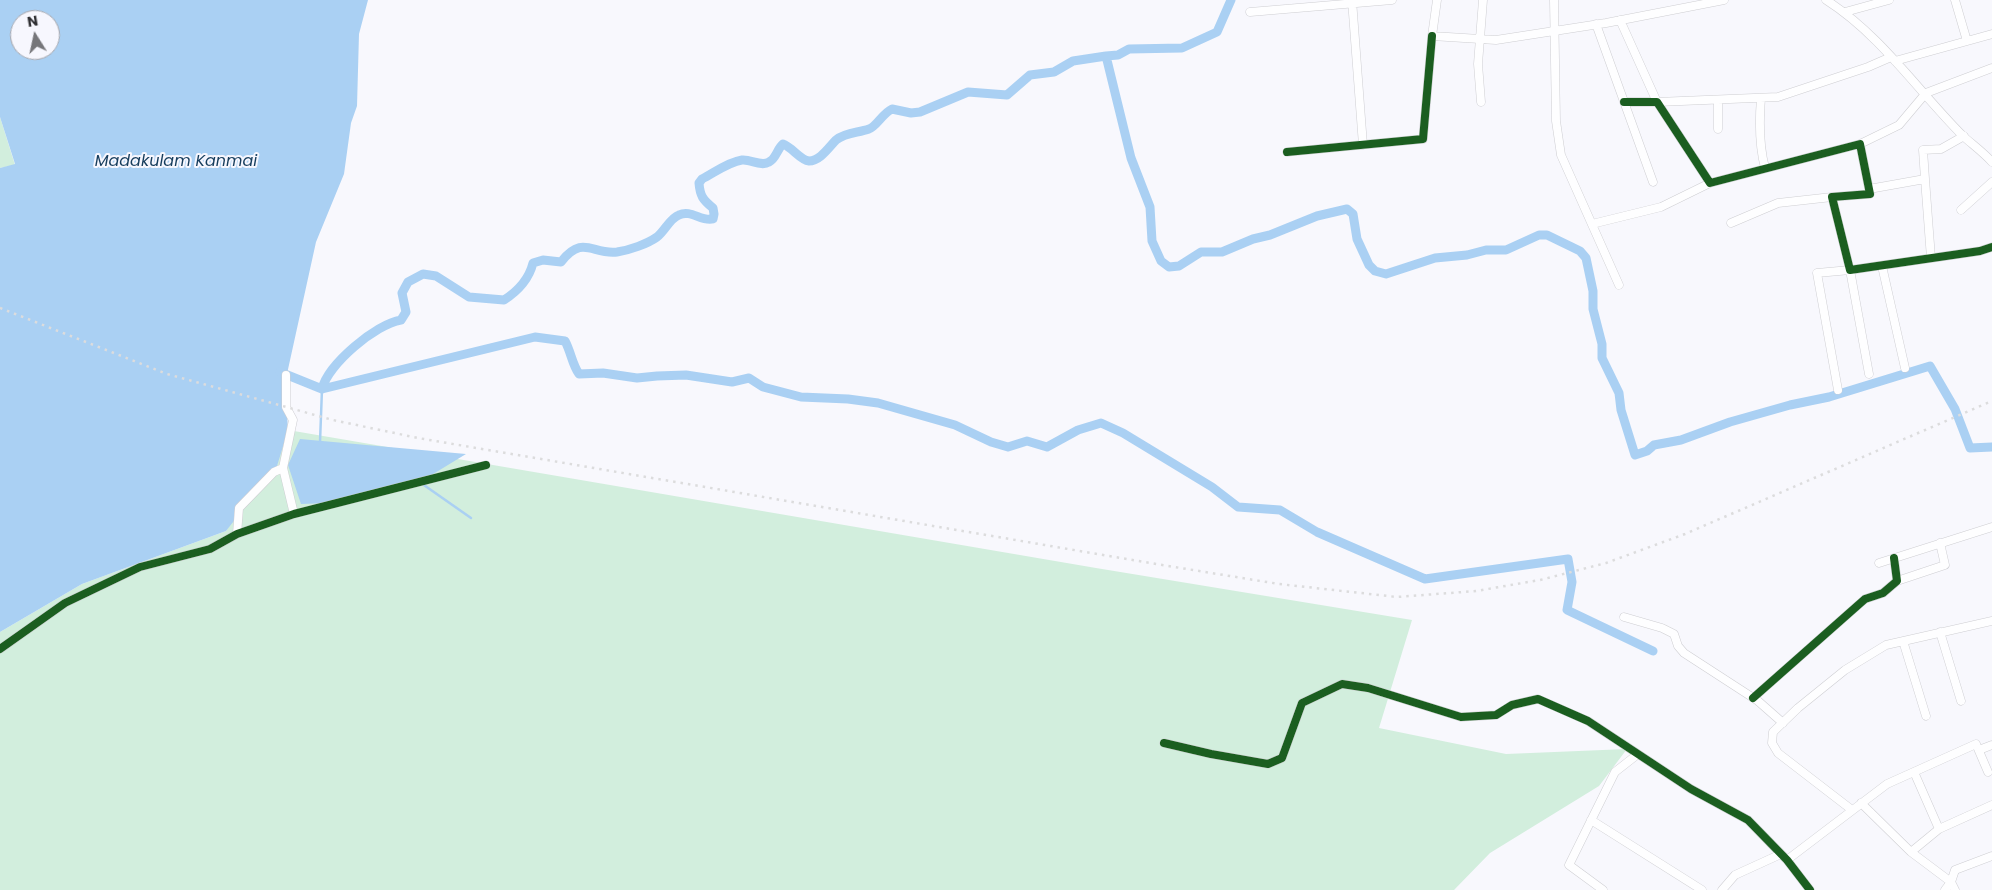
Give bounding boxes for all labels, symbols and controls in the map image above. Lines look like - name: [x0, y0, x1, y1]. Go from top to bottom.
- north arrow: [10, 10, 60, 60]
- text: N: [26, 10, 39, 32]
- water label: Madakulam Kanmai: [95, 152, 257, 172]

